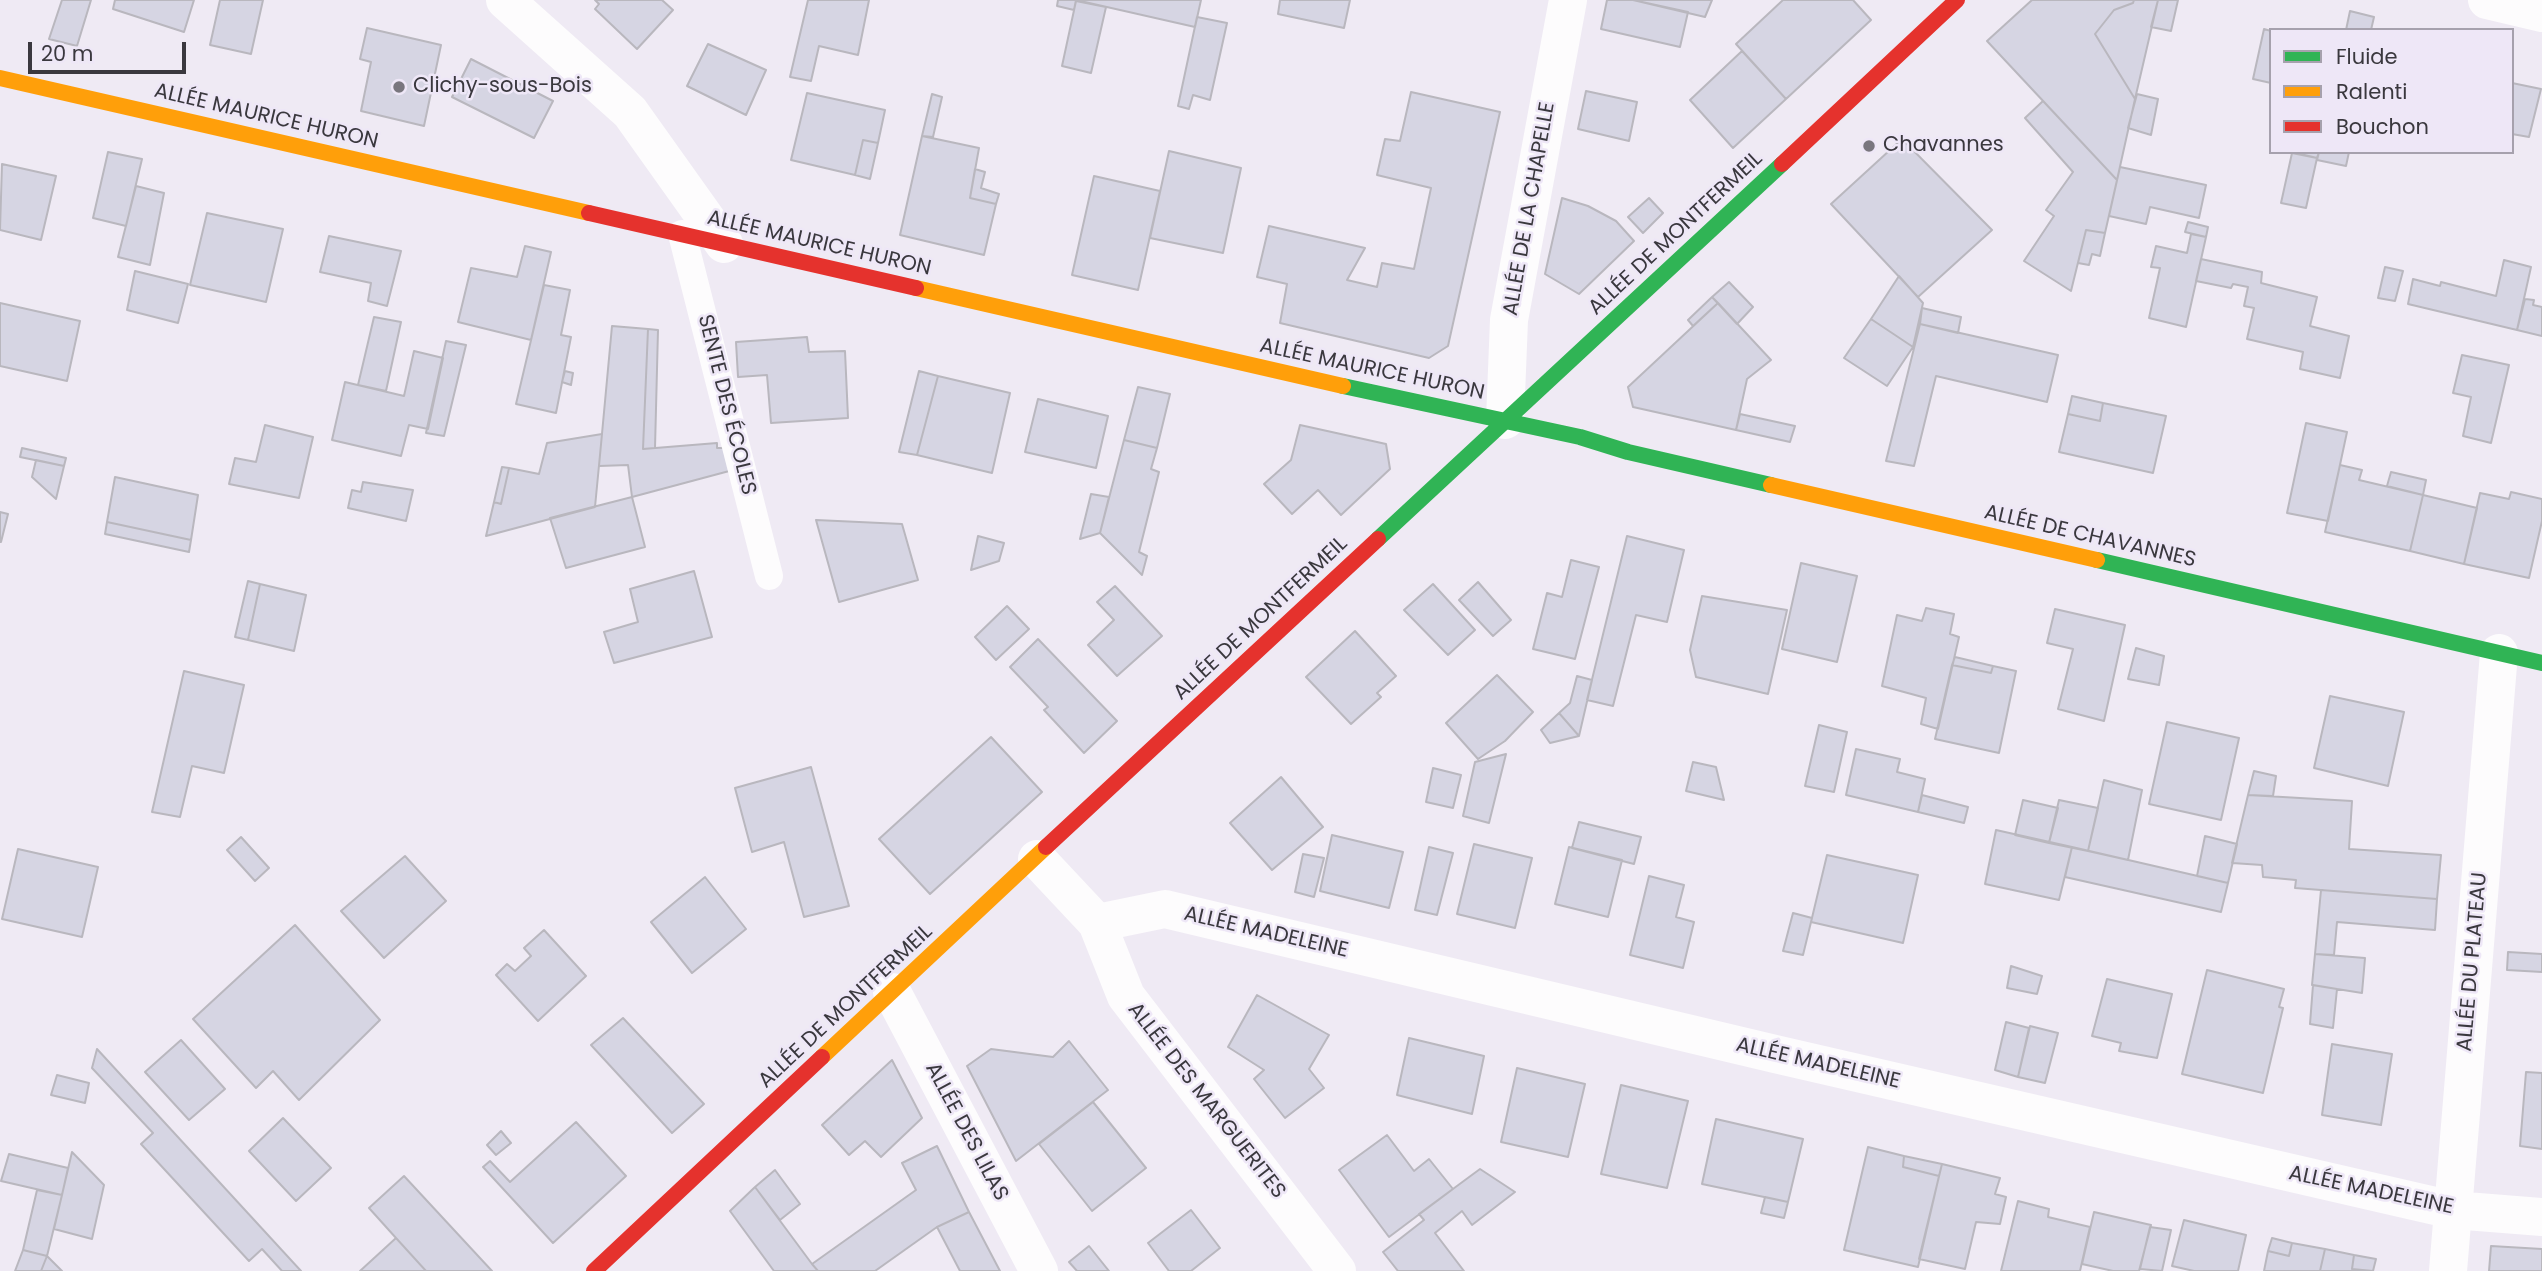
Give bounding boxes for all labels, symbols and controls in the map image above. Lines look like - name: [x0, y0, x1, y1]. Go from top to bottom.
- scale bar: [32, 28, 189, 72]
- legend: [2269, 28, 2514, 154]
- text: 20 m: [41, 39, 94, 68]
- text: Fluide: [2336, 42, 2398, 71]
- place label: Clichy-sous-Bois: [413, 74, 592, 100]
- text: Ralenti: [2336, 77, 2407, 106]
- street label: ALLÉE MAURICE HURON: [152, 79, 380, 155]
- marker: Clichy-sous-Bois: [391, 79, 407, 95]
- street label: ALLÉE DE LA CHAPELLE: [1499, 100, 1561, 318]
- text: Bouchon: [2336, 112, 2429, 141]
- place label: Chavannes: [1883, 133, 2004, 159]
- marker: Chavannes: [1861, 138, 1877, 154]
- street label: ALLÉE DE MONTFERMEIL: [1584, 147, 1768, 321]
- street label: ALLÉE MAURICE HURON: [705, 206, 933, 282]
- street label: SENTE DES ÉCOLES: [691, 312, 761, 498]
- street label: ALLÉE MAURICE HURON: [1257, 334, 1487, 406]
- street label: ALLÉE DE CHAVANNES: [1982, 500, 2198, 574]
- street label: ALLÉE DE MONTFERMEIL: [1169, 532, 1353, 706]
- street label: ALLÉE DU PLATEAU: [2453, 871, 2493, 1053]
- street label: ALLÉE MADELEINE: [1181, 902, 1351, 964]
- street label: ALLÉE DE MONTFERMEIL: [754, 920, 938, 1094]
- street label: ALLÉE DES MARGUERITES: [1122, 998, 1290, 1204]
- street label: ALLÉE MADELEINE: [1733, 1033, 1903, 1095]
- street label: ALLÉE DES LILAS: [919, 1059, 1013, 1205]
- street label: ALLÉE MADELEINE: [2286, 1161, 2456, 1221]

